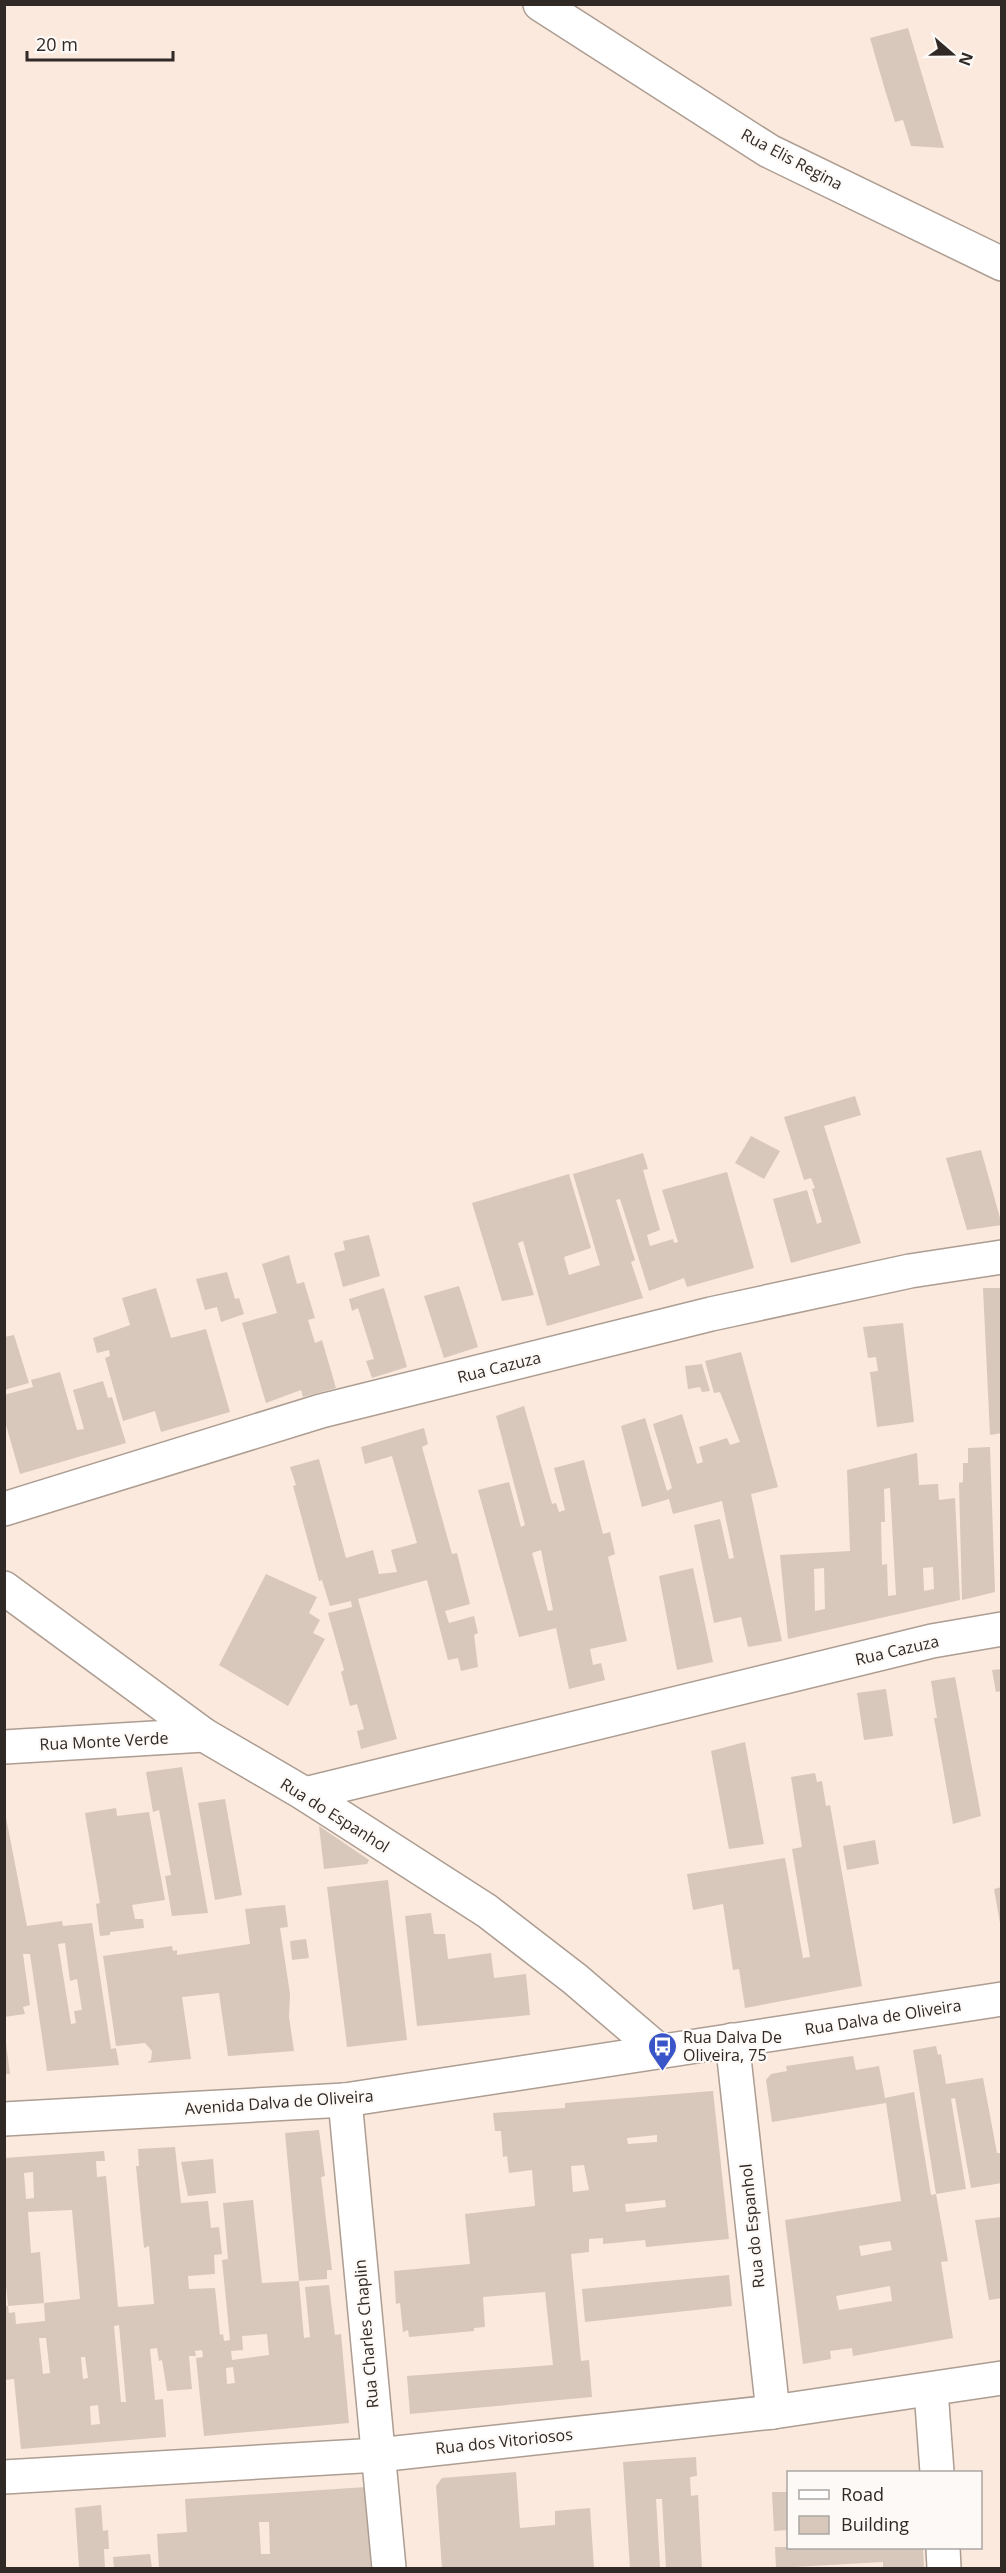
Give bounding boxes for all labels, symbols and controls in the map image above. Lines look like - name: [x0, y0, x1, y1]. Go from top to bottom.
- scale bar: [27, 24, 172, 62]
- north arrow: [922, 24, 982, 84]
- text: 20 m: [36, 32, 78, 56]
- text: N: [954, 49, 979, 69]
- street label: Rua Elis Regina: [737, 123, 847, 195]
- street label: Rua Cazuza: [455, 1346, 543, 1388]
- street label: Rua Cazuza: [853, 1630, 941, 1670]
- street label: Rua Monte Verde: [39, 1727, 169, 1755]
- street label: Rua do Espanhol: [276, 1773, 394, 1857]
- street label: Rua Dalva de Oliveira: [803, 1994, 963, 2040]
- place label: Rua Dalva De Oliveira, 75: [683, 2026, 782, 2066]
- bus stop icon: Rua Dalva De Oliveira, 75: [646, 2030, 678, 2072]
- street label: Avenida Dalva de Oliveira: [184, 2084, 374, 2120]
- street label: Rua do Espanhol: [735, 2163, 769, 2289]
- street label: Rua Charles Chaplin: [349, 2259, 383, 2409]
- street label: Rua dos Vitoriosos: [434, 2423, 574, 2459]
- legend: [787, 2471, 982, 2549]
- text: Road: [841, 2482, 884, 2506]
- text: Building: [841, 2512, 909, 2536]

